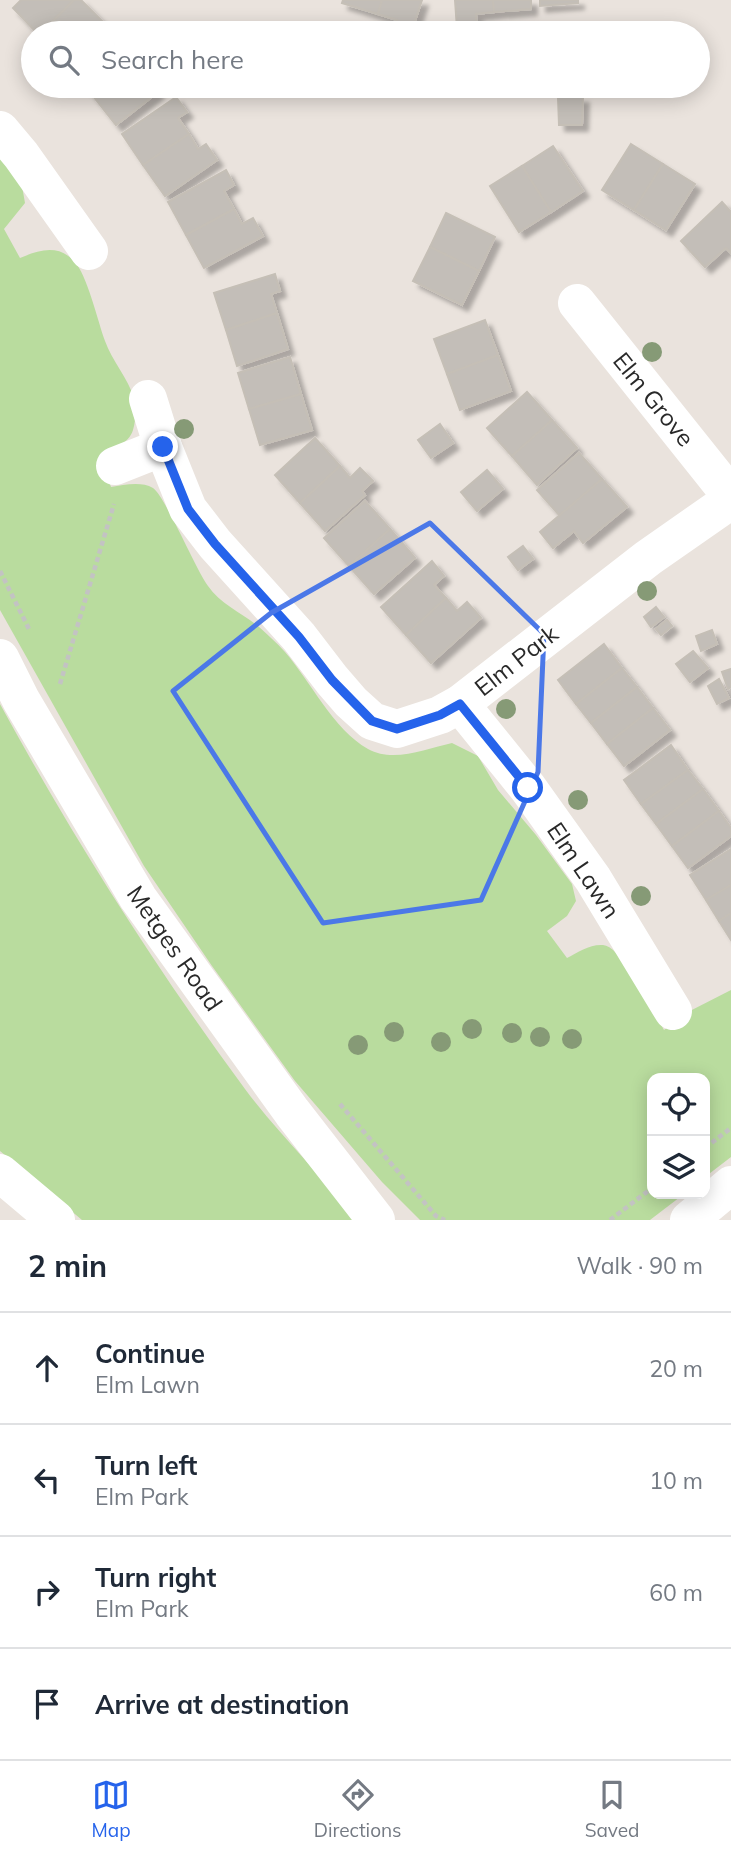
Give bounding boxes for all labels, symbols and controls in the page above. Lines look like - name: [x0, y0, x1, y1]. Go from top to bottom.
- search box: [21, 21, 710, 98]
- icon: search: [45, 41, 83, 79]
- text: Search here: [101, 43, 244, 76]
- street label: Elm Grove: [607, 346, 701, 452]
- route end: [147, 431, 178, 462]
- street label: Elm Park: [468, 618, 564, 702]
- route start: [512, 772, 543, 803]
- street label: Elm Lawn: [541, 816, 627, 924]
- street label: Metges Road: [121, 879, 229, 1017]
- map controls: [647, 1073, 710, 1199]
- button: locate: [647, 1073, 710, 1136]
- button: layers: [647, 1136, 710, 1199]
- text: 2 min: [28, 1247, 107, 1285]
- text: Walk · 90 m: [577, 1251, 703, 1280]
- text: Continue: [95, 1337, 205, 1370]
- icon: ahead: [28, 1349, 66, 1387]
- text: 20 m: [649, 1354, 703, 1383]
- text: Elm Lawn: [95, 1370, 200, 1399]
- text: Turn left: [95, 1449, 197, 1482]
- icon: left: [28, 1461, 66, 1499]
- text: 10 m: [649, 1466, 703, 1495]
- text: Elm Park: [95, 1482, 189, 1511]
- text: Turn right: [95, 1561, 216, 1594]
- icon: right: [28, 1573, 66, 1611]
- text: 60 m: [649, 1578, 703, 1607]
- text: Elm Park: [95, 1594, 189, 1623]
- icon: arrive: [28, 1685, 66, 1723]
- text: Arrive at destination: [95, 1688, 350, 1721]
- tab: Map: [92, 1776, 131, 1842]
- tab: Directions: [314, 1776, 402, 1842]
- tab: Saved: [585, 1776, 639, 1842]

